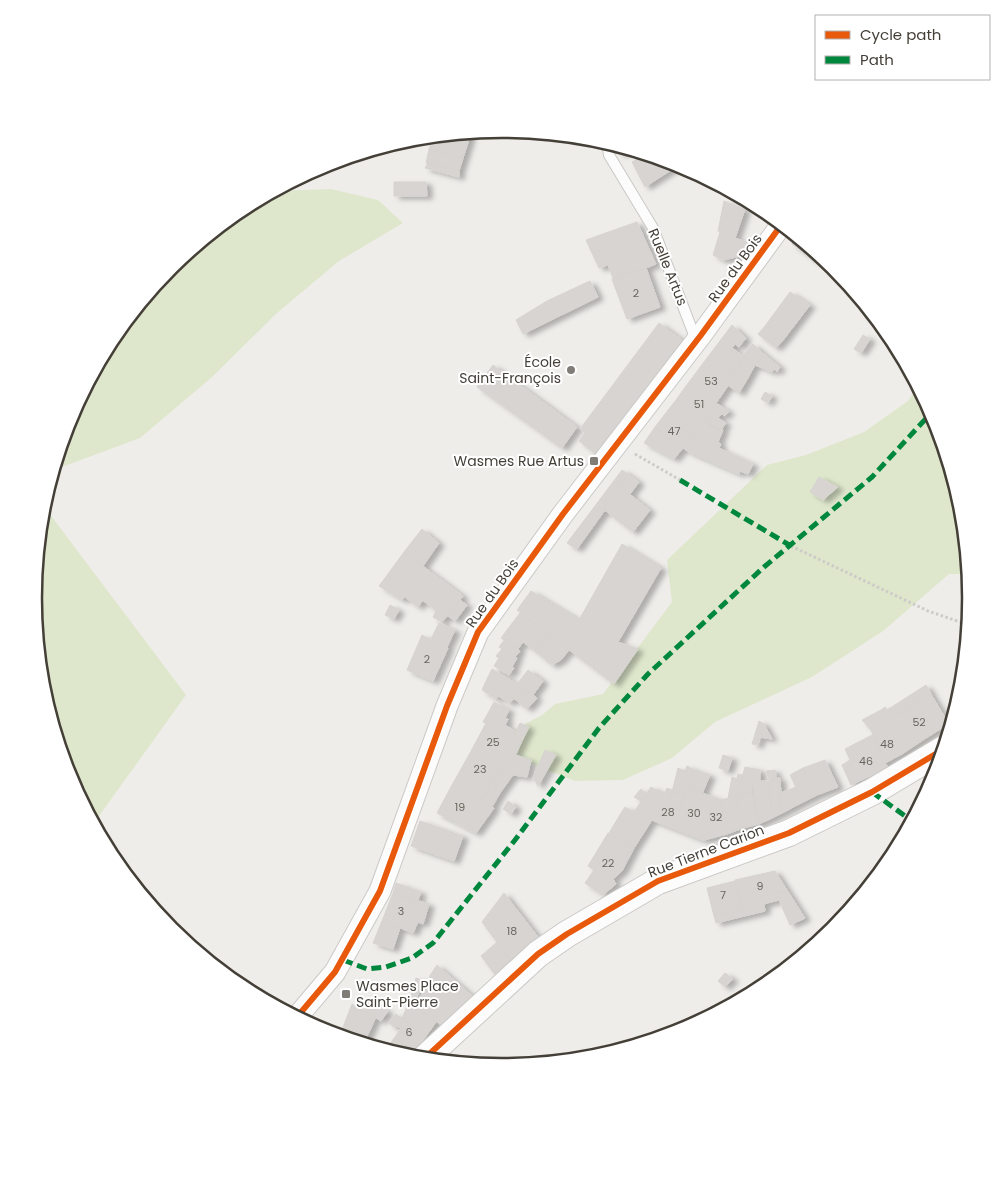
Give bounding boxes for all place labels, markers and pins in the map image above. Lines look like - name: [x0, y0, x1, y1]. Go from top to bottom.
- place label: École Saint-François: [459, 352, 561, 388]
- marker: École Saint-François: [565, 364, 577, 376]
- place label: Wasmes Rue Artus: [454, 451, 584, 471]
- marker: Wasmes Rue Artus: [588, 455, 600, 467]
- place label: Wasmes Place Saint-Pierre: [356, 976, 459, 1012]
- marker: Wasmes Place Saint-Pierre: [340, 988, 352, 1000]

